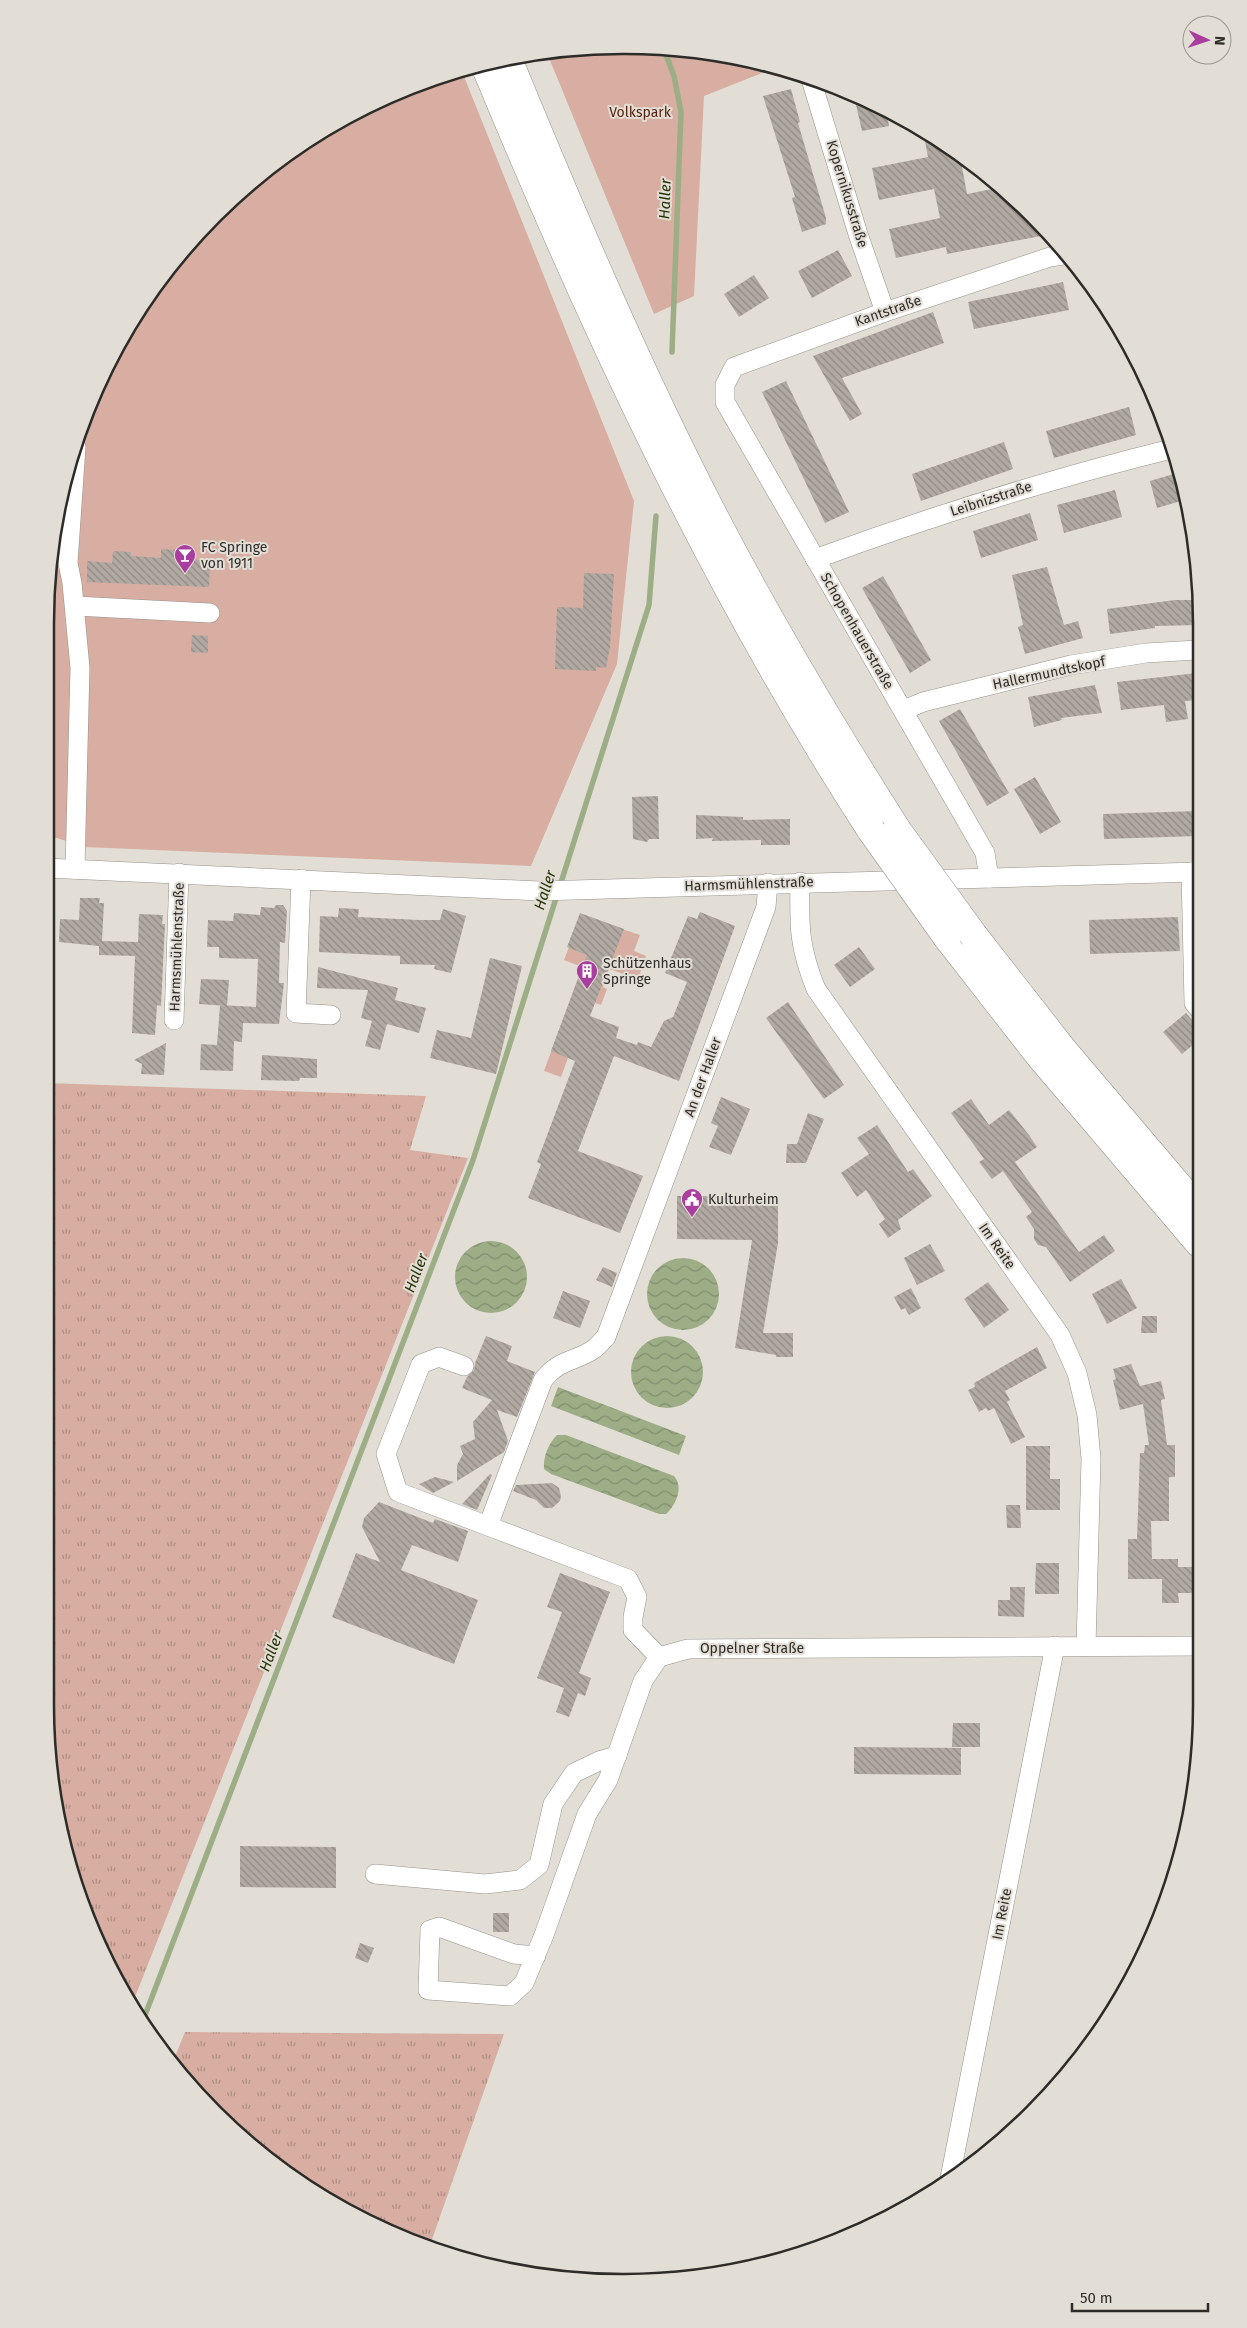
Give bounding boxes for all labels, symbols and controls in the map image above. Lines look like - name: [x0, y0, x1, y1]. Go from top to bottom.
- north arrow: [1182, 15, 1232, 65]
- text: N: [1211, 36, 1228, 46]
- park label: Volkspark: [609, 104, 672, 121]
- street label: Kopernikusstraße: [823, 138, 871, 250]
- water label: Haller: [655, 177, 675, 220]
- street label: Kantstraße: [853, 292, 923, 330]
- street label: Leibnizstraße: [948, 478, 1034, 520]
- place label: FC Springe von 1911: [201, 539, 267, 572]
- bar icon: FC Springe von 1911: [173, 543, 197, 574]
- street label: Schopenhauerstraße: [817, 570, 897, 692]
- street label: Hallermundtskopf: [991, 652, 1108, 693]
- water label: Haller: [530, 867, 560, 912]
- street label: Harmsmühlenstraße: [684, 873, 814, 895]
- street label: Harmsmühlenstraße: [166, 882, 188, 1012]
- place label: Schützenhaus Springe: [603, 955, 692, 988]
- building icon: Schützenhaus Springe: [575, 959, 599, 990]
- street label: An der Haller: [681, 1034, 725, 1119]
- public building icon: Kulturheim: [680, 1187, 704, 1218]
- place label: Kulturheim: [708, 1191, 779, 1208]
- street label: Im Reite: [975, 1220, 1019, 1272]
- water label: Haller: [400, 1250, 432, 1295]
- water label: Haller: [255, 1629, 287, 1674]
- street label: Oppelner Straße: [700, 1640, 804, 1657]
- street label: Im Reite: [989, 1887, 1015, 1941]
- scale bar: [1072, 2280, 1208, 2312]
- text: 50 m: [1080, 2289, 1113, 2307]

